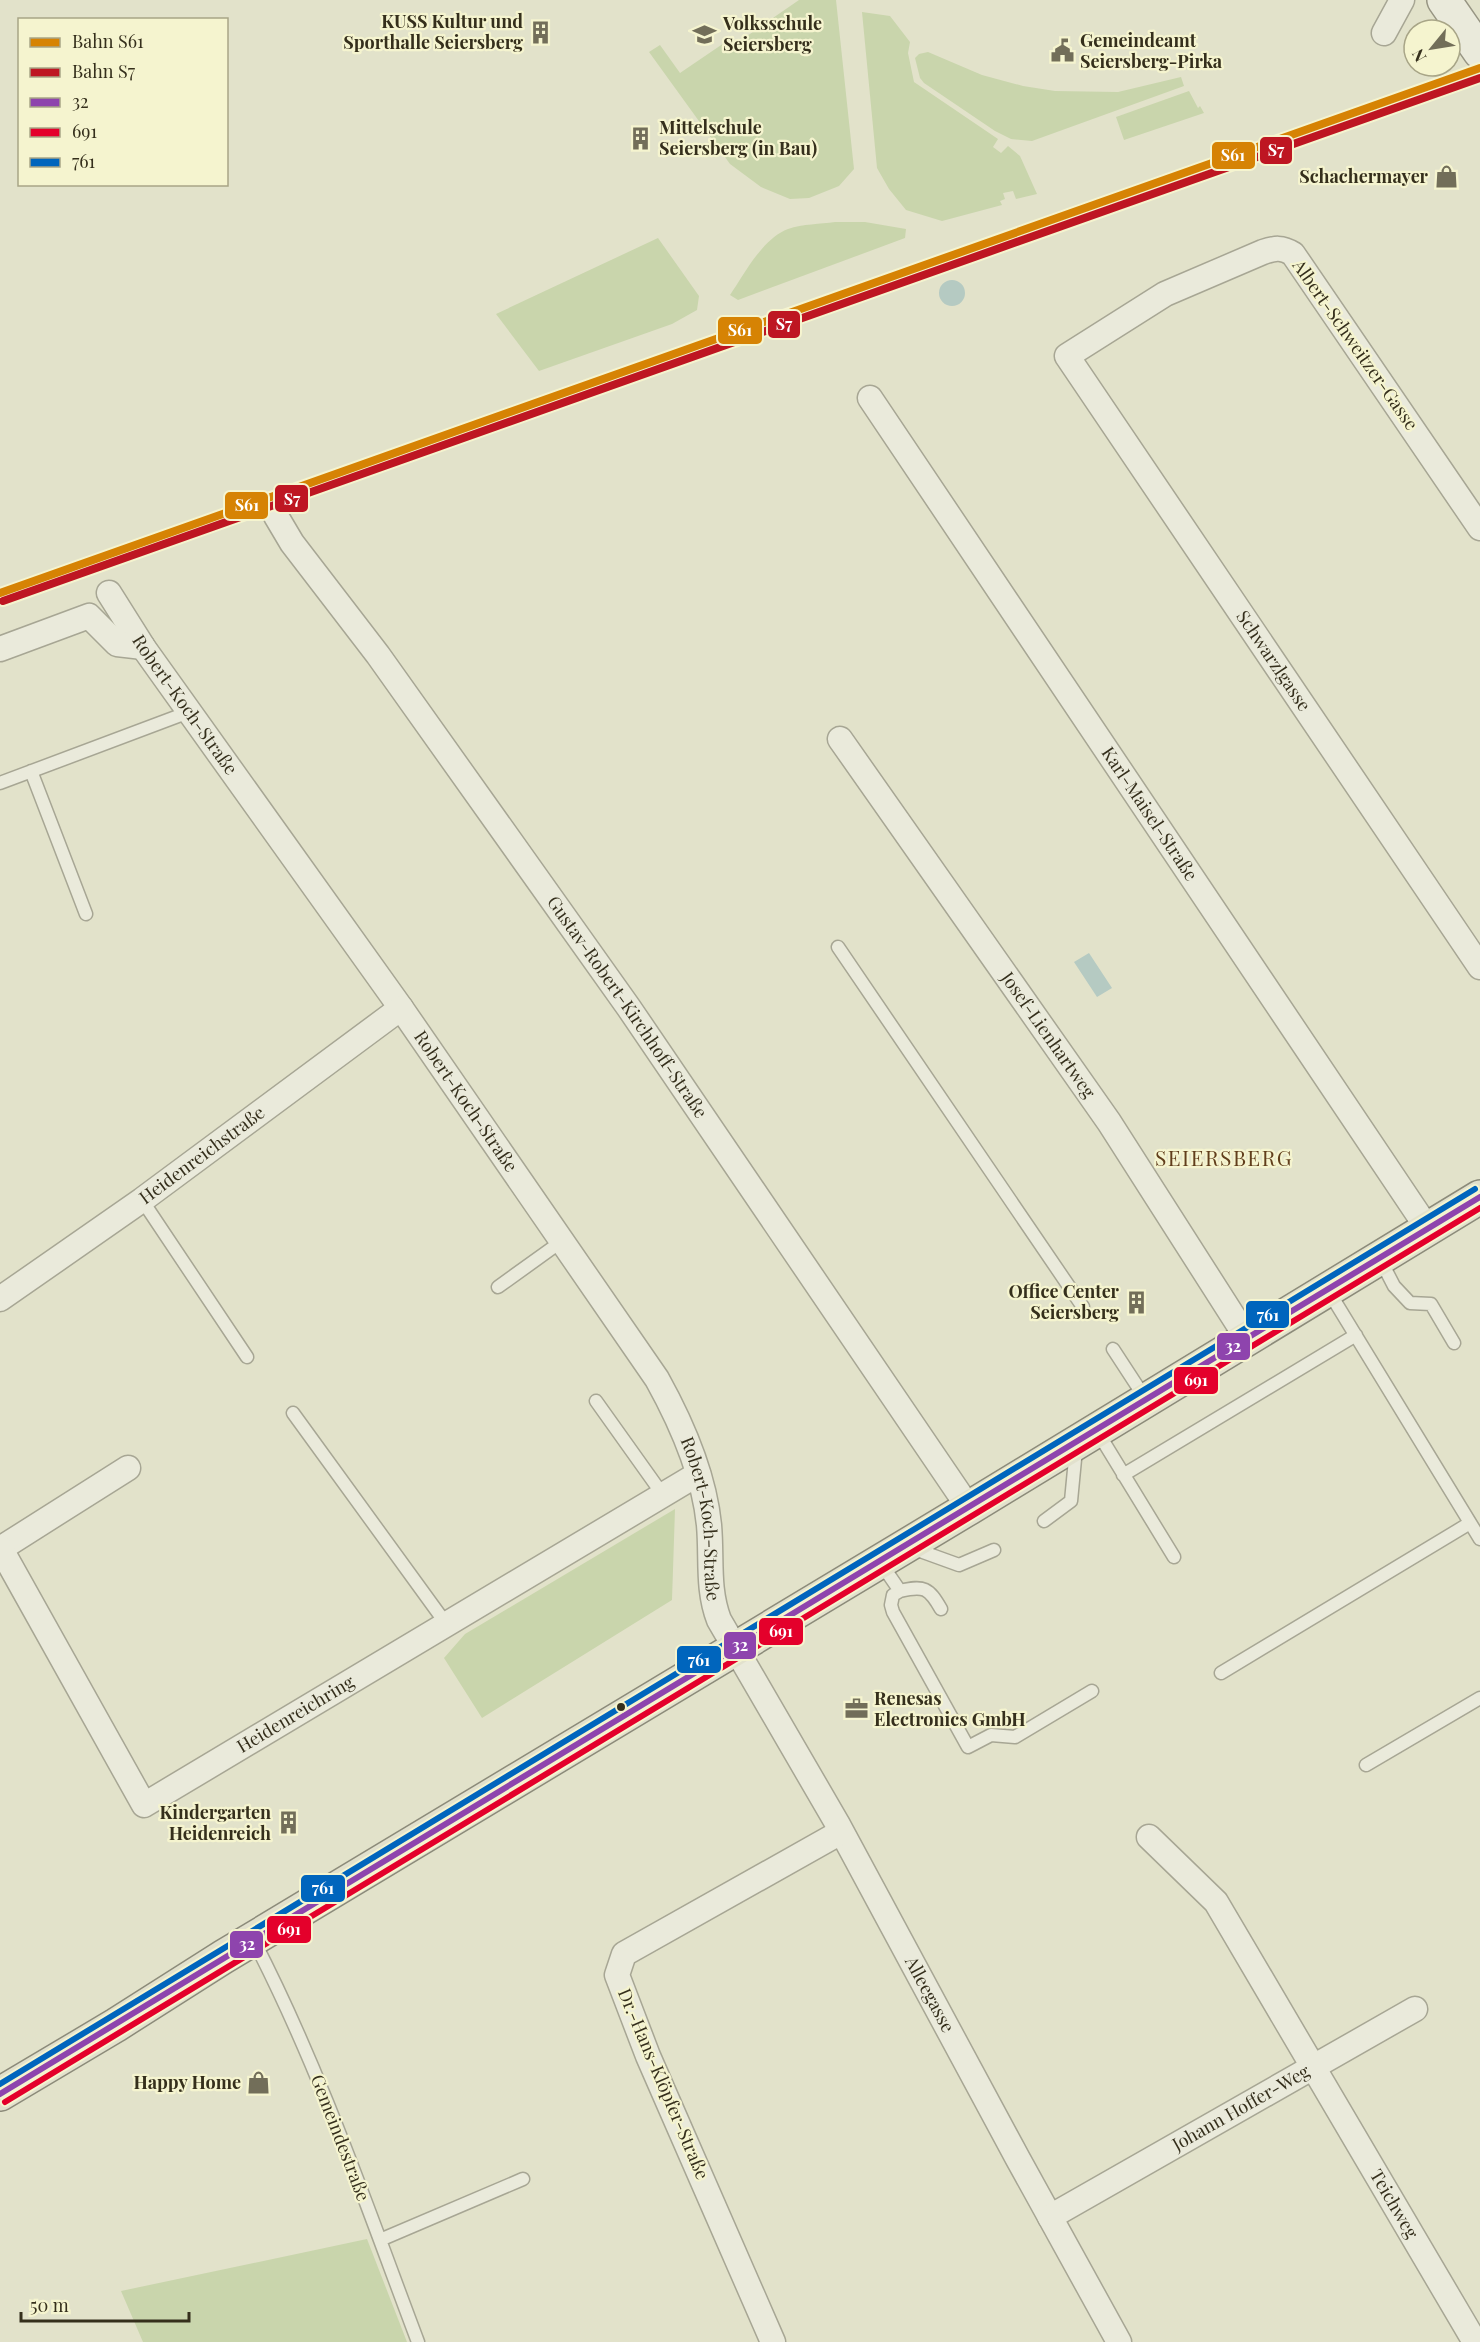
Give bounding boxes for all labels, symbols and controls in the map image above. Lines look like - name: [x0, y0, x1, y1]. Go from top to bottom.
- place label: KUSS Kultur und Sporthalle Seiersberg: [343, 9, 523, 54]
- place label: Volksschule Seiersberg: [722, 11, 822, 56]
- legend: [18, 18, 228, 186]
- north arrow: [1402, 18, 1462, 78]
- building icon: KUSS Kultur und Sporthalle Seiersberg: [528, 19, 554, 45]
- school or university icon: Volksschule Seiersberg: [692, 21, 718, 47]
- place label: Gemeindeamt Seiersberg-Pirka: [1080, 28, 1223, 73]
- text: Bahn S61: [72, 29, 144, 53]
- public building icon: Gemeindeamt Seiersberg-Pirka: [1049, 38, 1075, 64]
- text: N: [1406, 45, 1431, 66]
- text: Bahn S7: [72, 59, 136, 83]
- text: 32: [72, 89, 89, 113]
- place label: Mittelschule Seiersberg (in Bau): [659, 115, 817, 160]
- text: 691: [72, 119, 97, 143]
- building icon: Mittelschule Seiersberg (in Bau): [628, 125, 654, 151]
- line badge: S7: [1259, 136, 1293, 165]
- text: S7: [1268, 139, 1285, 160]
- line badge: S61: [1211, 141, 1256, 170]
- text: S61: [1221, 144, 1245, 165]
- text: 761: [72, 149, 96, 173]
- place label: Schachermayer: [1299, 164, 1429, 188]
- shop icon: Schachermayer: [1433, 164, 1459, 190]
- street label: Albert-Schweitzer-Gasse: [1287, 253, 1424, 435]
- line badge: S7: [767, 310, 801, 339]
- text: S7: [776, 313, 793, 334]
- line badge: S61: [717, 316, 763, 345]
- text: S61: [728, 319, 752, 340]
- line badge: S7: [274, 484, 309, 513]
- text: S7: [284, 488, 301, 509]
- line badge: S61: [224, 491, 269, 520]
- text: S61: [235, 494, 259, 515]
- street label: Schwarzlgasse: [1231, 605, 1317, 716]
- street label: Robert-Koch-Straße: [127, 630, 243, 779]
- street label: Karl-Maisel-Straße: [1097, 742, 1204, 885]
- street label: Gustav-Robert-Kirchhoff-Straße: [542, 891, 713, 1123]
- street label: Josef-Lienhartweg: [996, 966, 1102, 1103]
- street label: Robert-Koch-Straße: [409, 1025, 523, 1176]
- street label: Heidenreichstraße: [134, 1100, 269, 1209]
- district label: SEIERSBERG: [1155, 1143, 1293, 1171]
- place label: Office Center Seiersberg: [1008, 1279, 1120, 1324]
- building icon: Office Center Seiersberg: [1124, 1289, 1150, 1315]
- line badge: 761: [1245, 1300, 1290, 1329]
- text: 761: [1257, 1304, 1279, 1325]
- line badge: 32: [1216, 1332, 1251, 1361]
- text: 32: [1225, 1335, 1241, 1356]
- line badge: 691: [1173, 1366, 1219, 1395]
- text: 691: [1184, 1369, 1208, 1390]
- street label: Robert-Koch-Straße: [676, 1433, 726, 1603]
- line badge: 691: [758, 1617, 804, 1646]
- text: 691: [769, 1620, 793, 1641]
- line badge: 32: [723, 1631, 757, 1660]
- text: 32: [732, 1634, 748, 1655]
- line badge: 761: [676, 1645, 722, 1674]
- text: 761: [688, 1649, 710, 1670]
- street label: Heidenreichring: [232, 1669, 359, 1758]
- place label: Renesas Electronics GmbH: [874, 1686, 1026, 1731]
- office icon: Renesas Electronics GmbH: [843, 1696, 869, 1722]
- unlabelled marker: [615, 1701, 627, 1713]
- place label: Kindergarten Heidenreich: [160, 1800, 271, 1845]
- building icon: Kindergarten Heidenreich: [276, 1810, 302, 1836]
- line badge: 761: [300, 1874, 346, 1903]
- text: 761: [312, 1877, 334, 1898]
- line badge: 691: [266, 1915, 312, 1944]
- text: 691: [277, 1918, 301, 1939]
- line badge: 32: [229, 1930, 264, 1959]
- text: 32: [239, 1933, 255, 1954]
- street label: Alleegasse: [900, 1951, 961, 2036]
- street label: Dr.-Hans-Klöpfer-Straße: [613, 1984, 715, 2183]
- street label: Johann Hoffer-Weg: [1167, 2058, 1314, 2156]
- place label: Happy Home: [133, 2070, 241, 2094]
- shop icon: Happy Home: [246, 2070, 272, 2096]
- street label: Gemeindestraße: [306, 2071, 376, 2204]
- street label: Teichweg: [1365, 2165, 1425, 2243]
- scale bar: [21, 2285, 189, 2323]
- text: 50 m: [30, 2293, 69, 2317]

